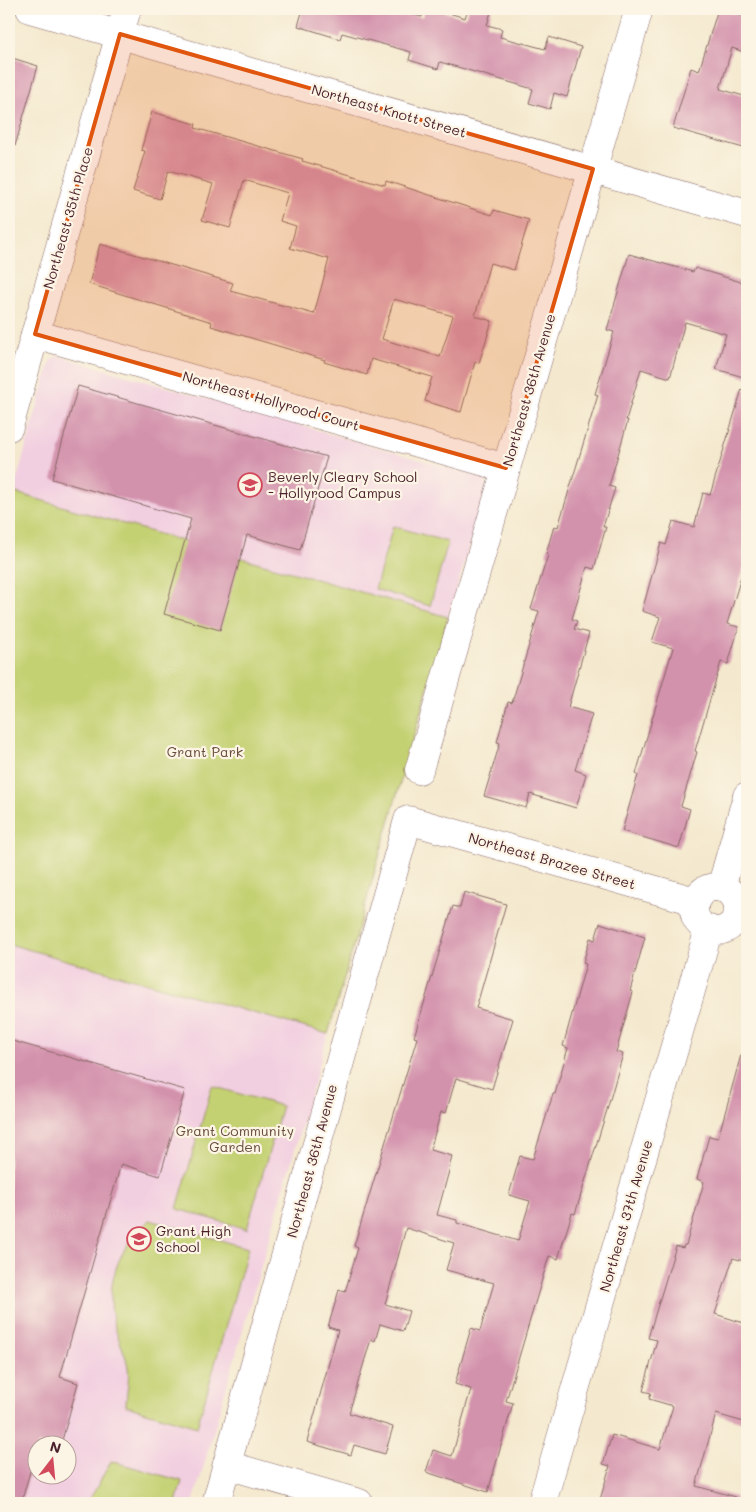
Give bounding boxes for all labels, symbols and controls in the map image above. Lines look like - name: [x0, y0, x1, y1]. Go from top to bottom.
- street label: Northeast Knott Street: [309, 79, 469, 142]
- street label: Northeast 35th Place: [38, 145, 97, 291]
- street label: Northeast 36th Avenue: [498, 311, 559, 469]
- street label: Northeast Hollyrood Court: [180, 366, 362, 435]
- place label: Beverly Cleary School - Hollyrood Campus: [268, 467, 418, 502]
- school or university icon: Beverly Cleary School - Hollyrood Campus: [237, 472, 263, 498]
- park label: Grant Park: [167, 742, 243, 761]
- street label: Northeast Brazee Street: [466, 828, 638, 894]
- street label: Northeast 36th Avenue: [282, 1082, 341, 1240]
- park label: Grant Community Garden: [176, 1121, 294, 1156]
- street label: Northeast 37th Avenue: [595, 1138, 656, 1294]
- place label: Grant High School: [156, 1221, 231, 1256]
- school or university icon: Grant High School: [126, 1226, 152, 1252]
- north arrow: [28, 1434, 78, 1484]
- text: N: [48, 1436, 63, 1458]

